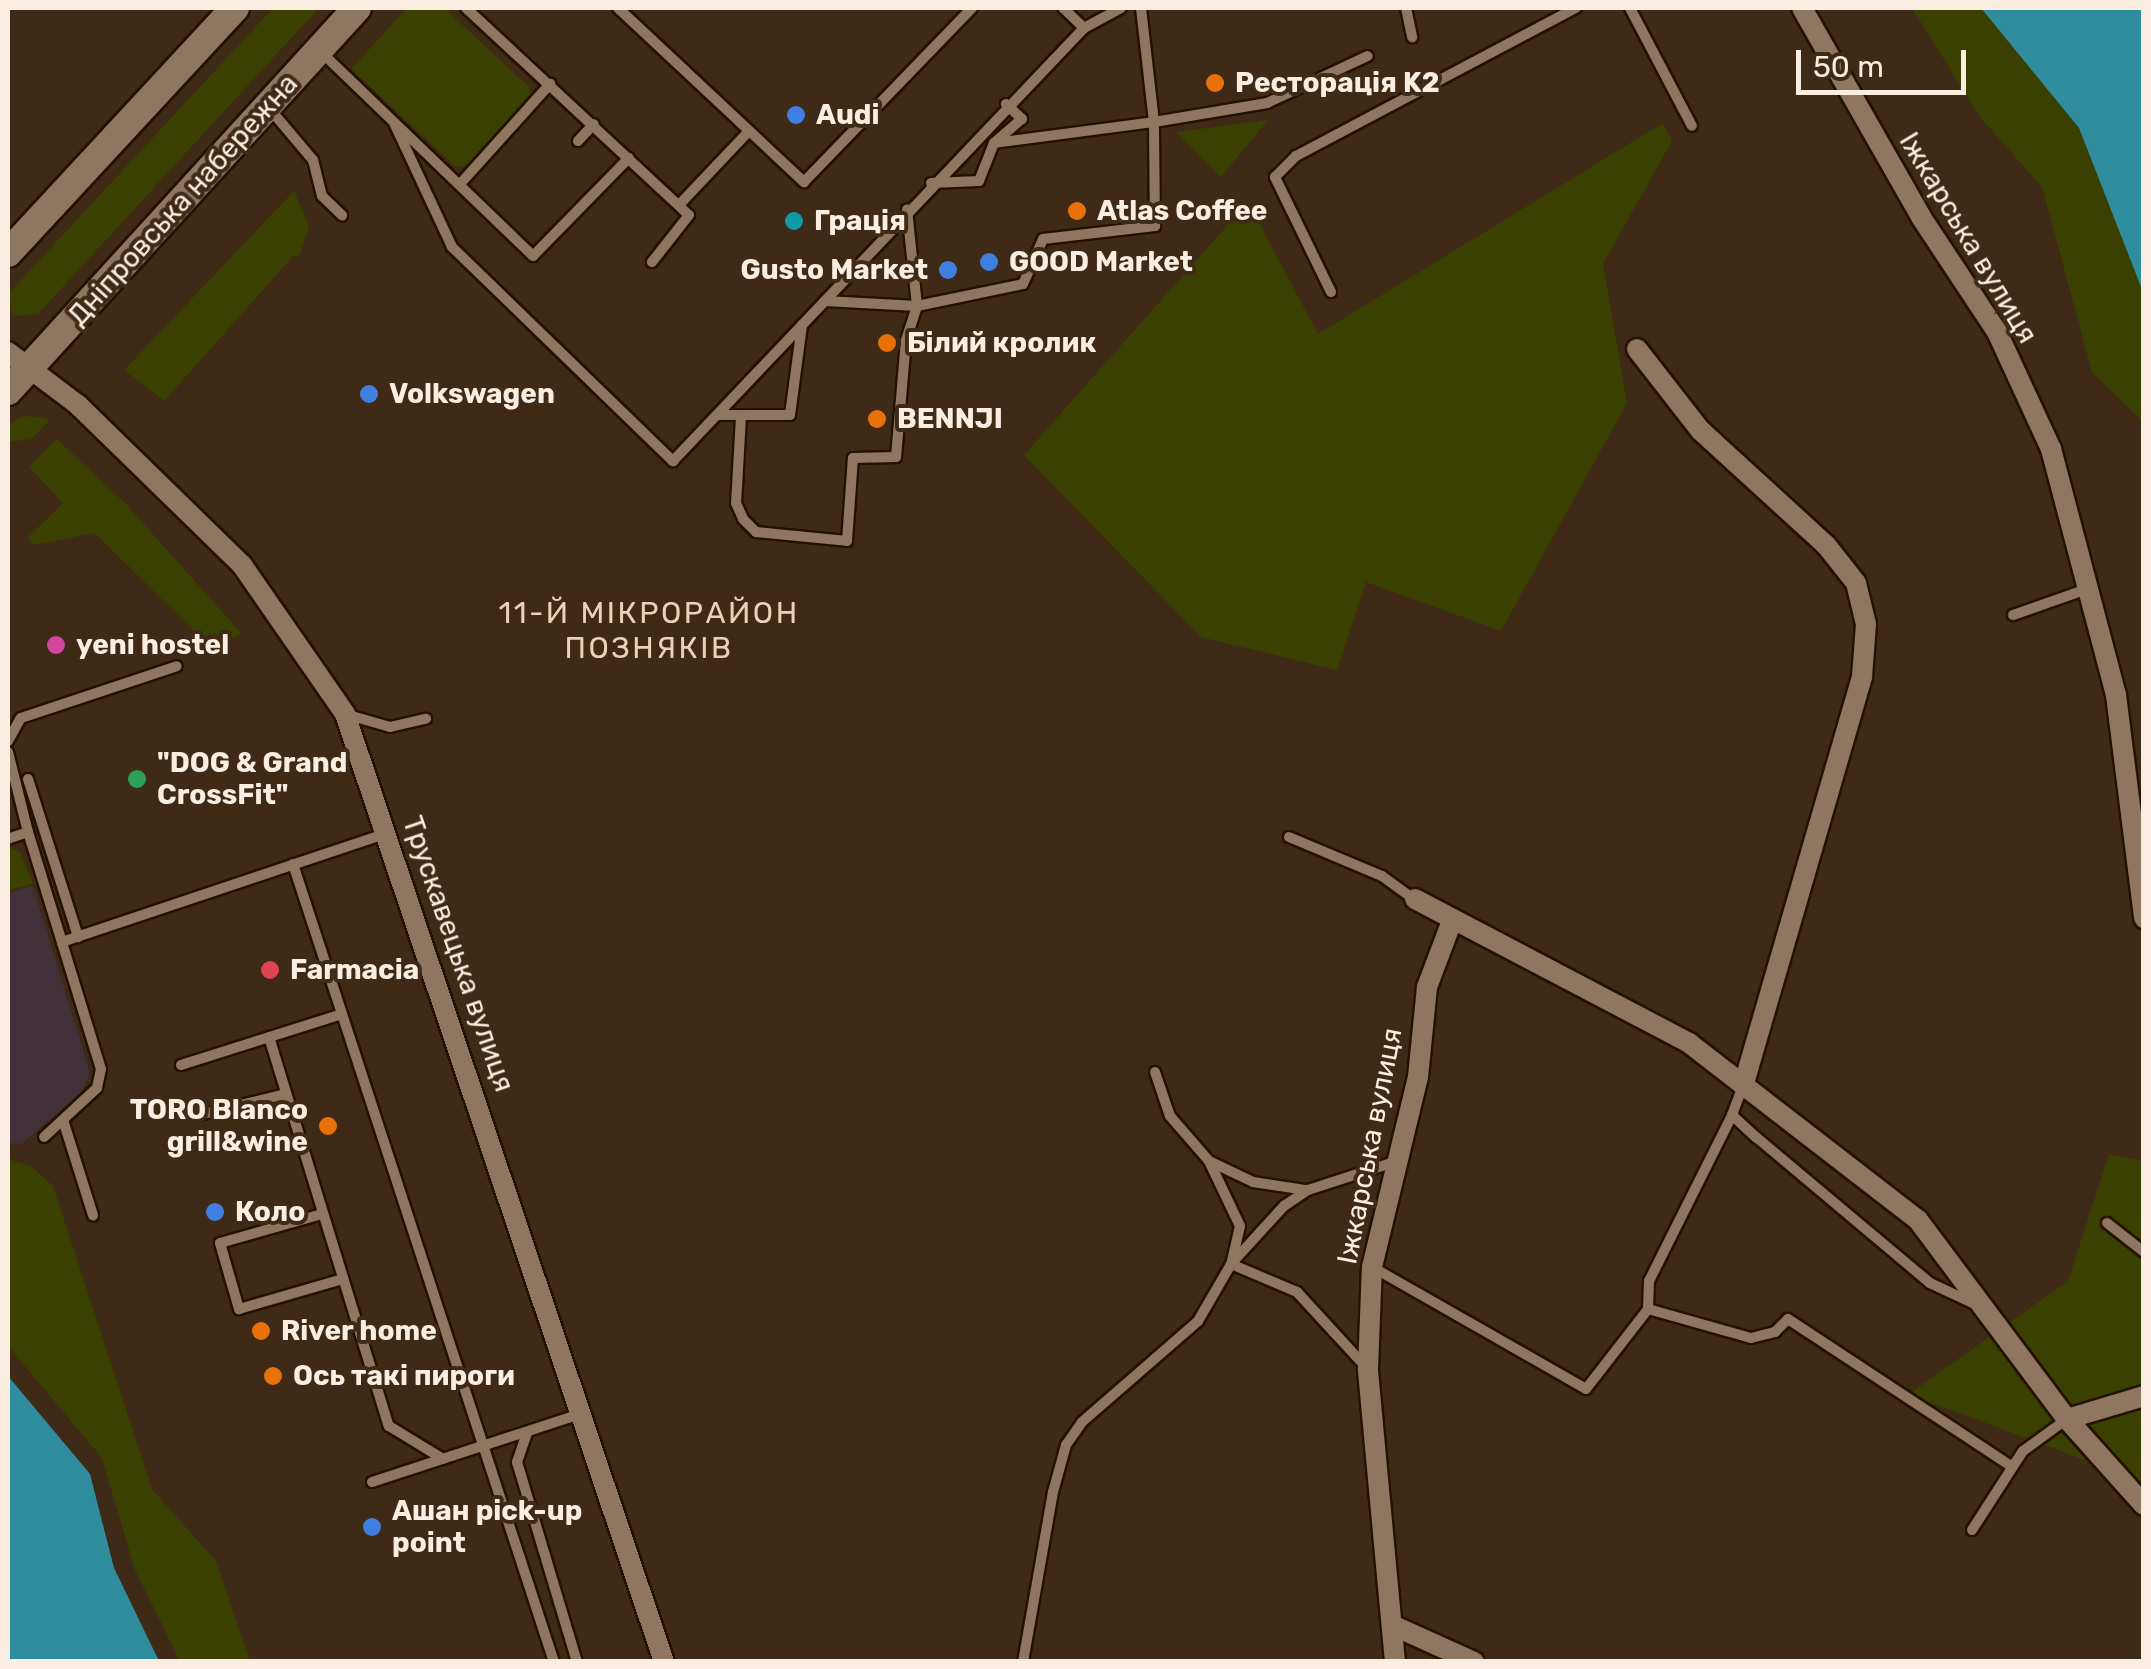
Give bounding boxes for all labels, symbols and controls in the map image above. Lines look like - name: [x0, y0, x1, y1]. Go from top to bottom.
- scale bar: [1801, 30, 1971, 92]
- text: 50 m: [1813, 49, 1884, 85]
- place label: Ресторація K2: [1235, 66, 1440, 100]
- street label: Дніпровська набережна: [61, 67, 305, 333]
- marker: Ресторація K2: [1204, 72, 1226, 94]
- place label: Audi: [816, 98, 880, 132]
- marker: Audi: [785, 104, 807, 126]
- street label: Іжкарська вулиця: [1892, 126, 2044, 350]
- place label: Atlas Coffee: [1097, 194, 1267, 228]
- marker: Atlas Coffee: [1066, 200, 1088, 222]
- place label: Грація: [814, 204, 906, 238]
- marker: Грація: [783, 210, 805, 232]
- place label: GOOD Market: [1009, 245, 1193, 279]
- marker: GOOD Market: [978, 251, 1000, 273]
- place label: Gusto Market: [741, 253, 928, 287]
- marker: Gusto Market: [937, 259, 959, 281]
- place label: Білий кролик: [907, 326, 1096, 360]
- marker: Білий кролик: [876, 332, 898, 354]
- place label: Volkswagen: [389, 377, 555, 411]
- marker: Volkswagen: [358, 383, 380, 405]
- place label: BENNJI: [897, 402, 1003, 436]
- marker: BENNJI: [866, 408, 888, 430]
- district label: 11-Й МІКРОРАЙОН ПОЗНЯКІВ: [498, 595, 800, 666]
- place label: yeni hostel: [76, 628, 229, 662]
- marker: yeni hostel: [45, 634, 67, 656]
- place label: "DOG & Grand CrossFit": [157, 746, 347, 812]
- marker: "DOG & Grand CrossFit": [126, 768, 148, 790]
- street label: Трускавецька вулиця: [395, 812, 521, 1096]
- place label: Farmacia: [290, 953, 419, 987]
- marker: Farmacia: [259, 959, 281, 981]
- street label: Іжкарська вулиця: [1331, 1025, 1409, 1267]
- place label: TORO Blanco grill&wine: [130, 1093, 308, 1159]
- marker: TORO Blanco grill&wine: [317, 1115, 339, 1137]
- place label: Коло: [235, 1195, 305, 1229]
- marker: Коло: [204, 1201, 226, 1223]
- place label: River home: [281, 1314, 437, 1348]
- marker: River home: [250, 1320, 272, 1342]
- place label: Ось такі пироги: [293, 1359, 515, 1393]
- marker: Ось такі пироги: [262, 1365, 284, 1387]
- place label: Ашан pick-up point: [392, 1494, 582, 1560]
- marker: Ашан pick-up point: [361, 1516, 383, 1538]

